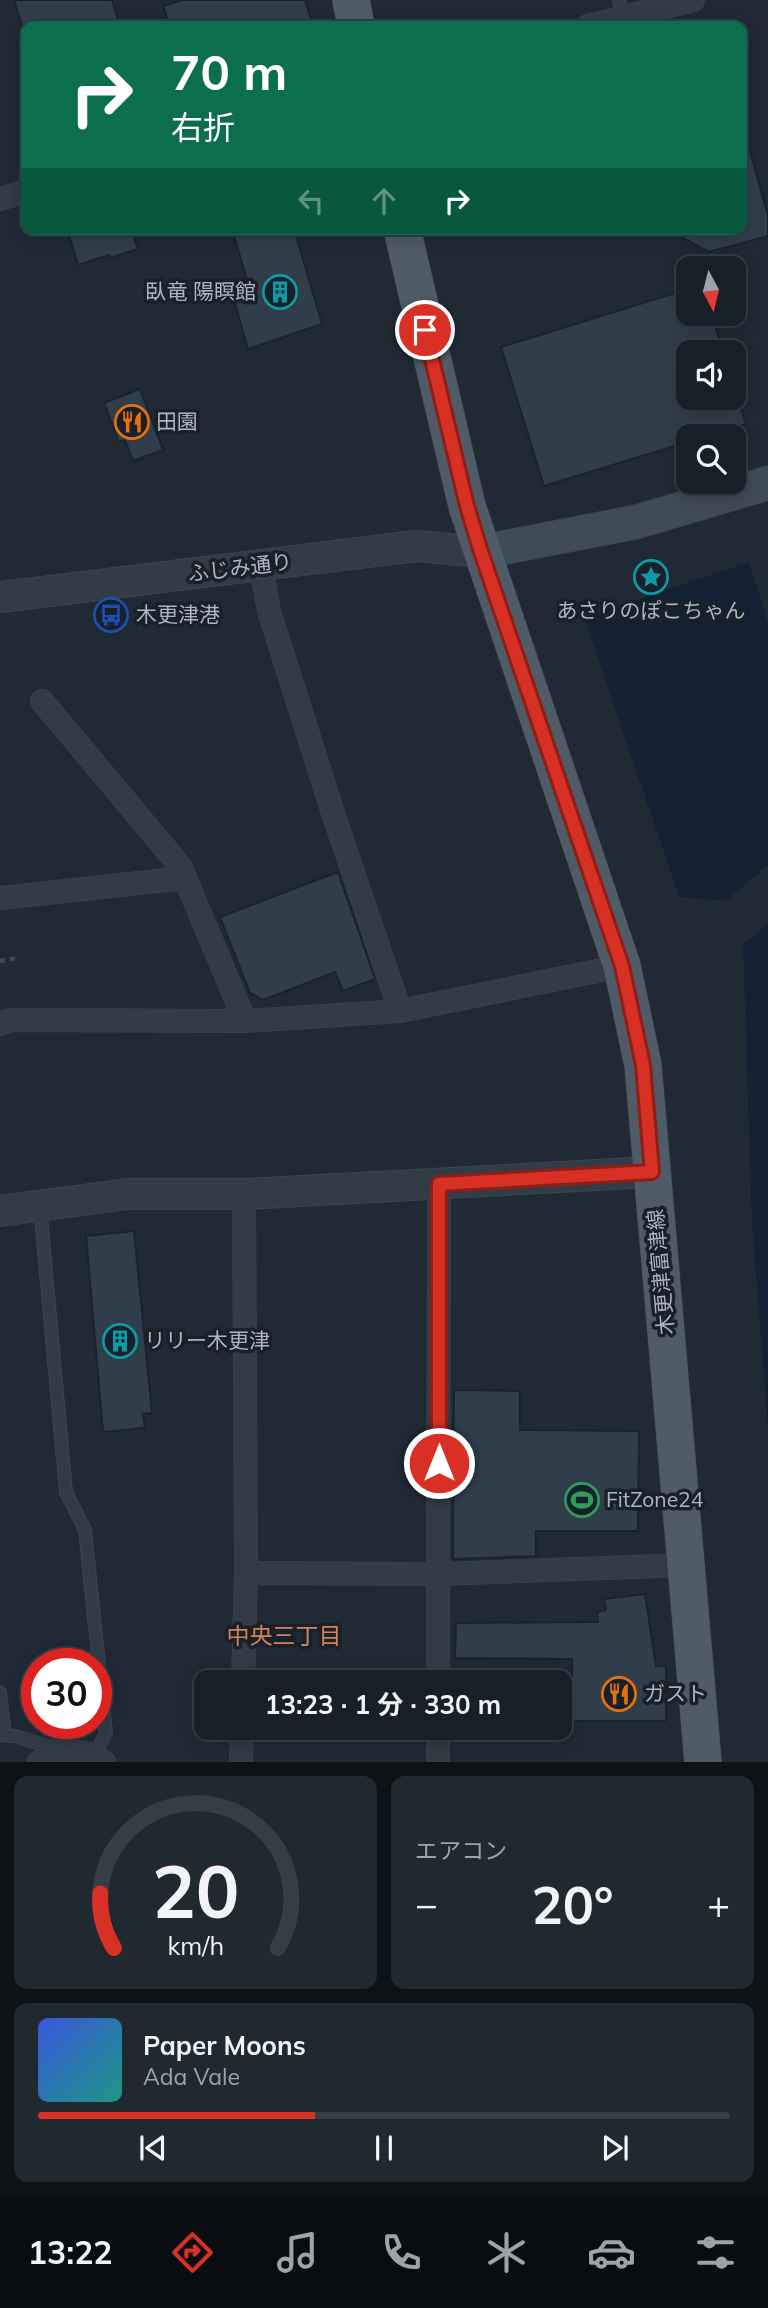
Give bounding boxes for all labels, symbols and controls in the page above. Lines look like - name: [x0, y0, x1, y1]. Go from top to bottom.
- text: 70 m: [171, 41, 287, 102]
- icon: right: [56, 49, 147, 140]
- text: 右折: [171, 107, 235, 147]
- icon: left: [292, 182, 330, 220]
- icon: ahead: [365, 182, 403, 220]
- icon: right: [438, 182, 476, 220]
- north arrow: [676, 256, 746, 326]
- map controls: [676, 256, 746, 494]
- building icon: 臥竜 陽瞑館: [261, 273, 299, 311]
- place label: 臥竜 陽瞑館: [146, 278, 256, 304]
- pin: [395, 300, 455, 360]
- icon: arrive: [406, 311, 444, 349]
- button: sound: [676, 340, 746, 410]
- restaurant icon: 田園: [113, 403, 151, 441]
- place label: 田園: [156, 408, 198, 434]
- button: search: [676, 424, 746, 494]
- street label: ふじみ通り: [186, 548, 294, 586]
- place icon: あさりのぽこちゃん: [632, 558, 670, 596]
- bus stop icon: 木更津港: [92, 596, 130, 634]
- place label: あさりのぽこちゃん: [557, 597, 746, 623]
- place label: 木更津港: [136, 601, 220, 627]
- street label: 木更津富津線: [642, 1208, 678, 1336]
- building icon: リリー木更津: [101, 1322, 139, 1360]
- place label: リリー木更津: [144, 1327, 270, 1353]
- position arrow: [402, 1426, 476, 1500]
- sports icon: FitZone24: [563, 1481, 601, 1519]
- place label: FitZone24: [606, 1486, 704, 1512]
- district label: 中央三丁目: [227, 1621, 342, 1650]
- speed limit sign: 30: [21, 1648, 112, 1739]
- restaurant icon: ガスト: [600, 1675, 638, 1713]
- place label: ガスト: [644, 1680, 707, 1706]
- text: 13:23 · 1 分 · 330 m: [265, 1688, 501, 1721]
- text: エアコン: [415, 1836, 507, 1865]
- text: 20: [152, 1846, 239, 1937]
- text: 20°: [531, 1872, 614, 1937]
- text: −: [415, 1880, 438, 1928]
- text: +: [707, 1880, 730, 1928]
- text: km/h: [167, 1930, 224, 1961]
- text: Paper Moons: [143, 2029, 306, 2062]
- text: Ada Vale: [143, 2062, 240, 2091]
- icon: previous: [134, 2129, 172, 2167]
- icon: pause: [365, 2129, 403, 2167]
- icon: next: [596, 2129, 634, 2167]
- icon: directions: [168, 2228, 217, 2277]
- icon: music: [273, 2228, 322, 2277]
- icon: phone: [377, 2228, 426, 2277]
- icon: climate: [482, 2228, 531, 2277]
- icon: car: [587, 2228, 636, 2277]
- icon: filters: [691, 2228, 740, 2277]
- text: 13:22: [28, 2232, 113, 2272]

